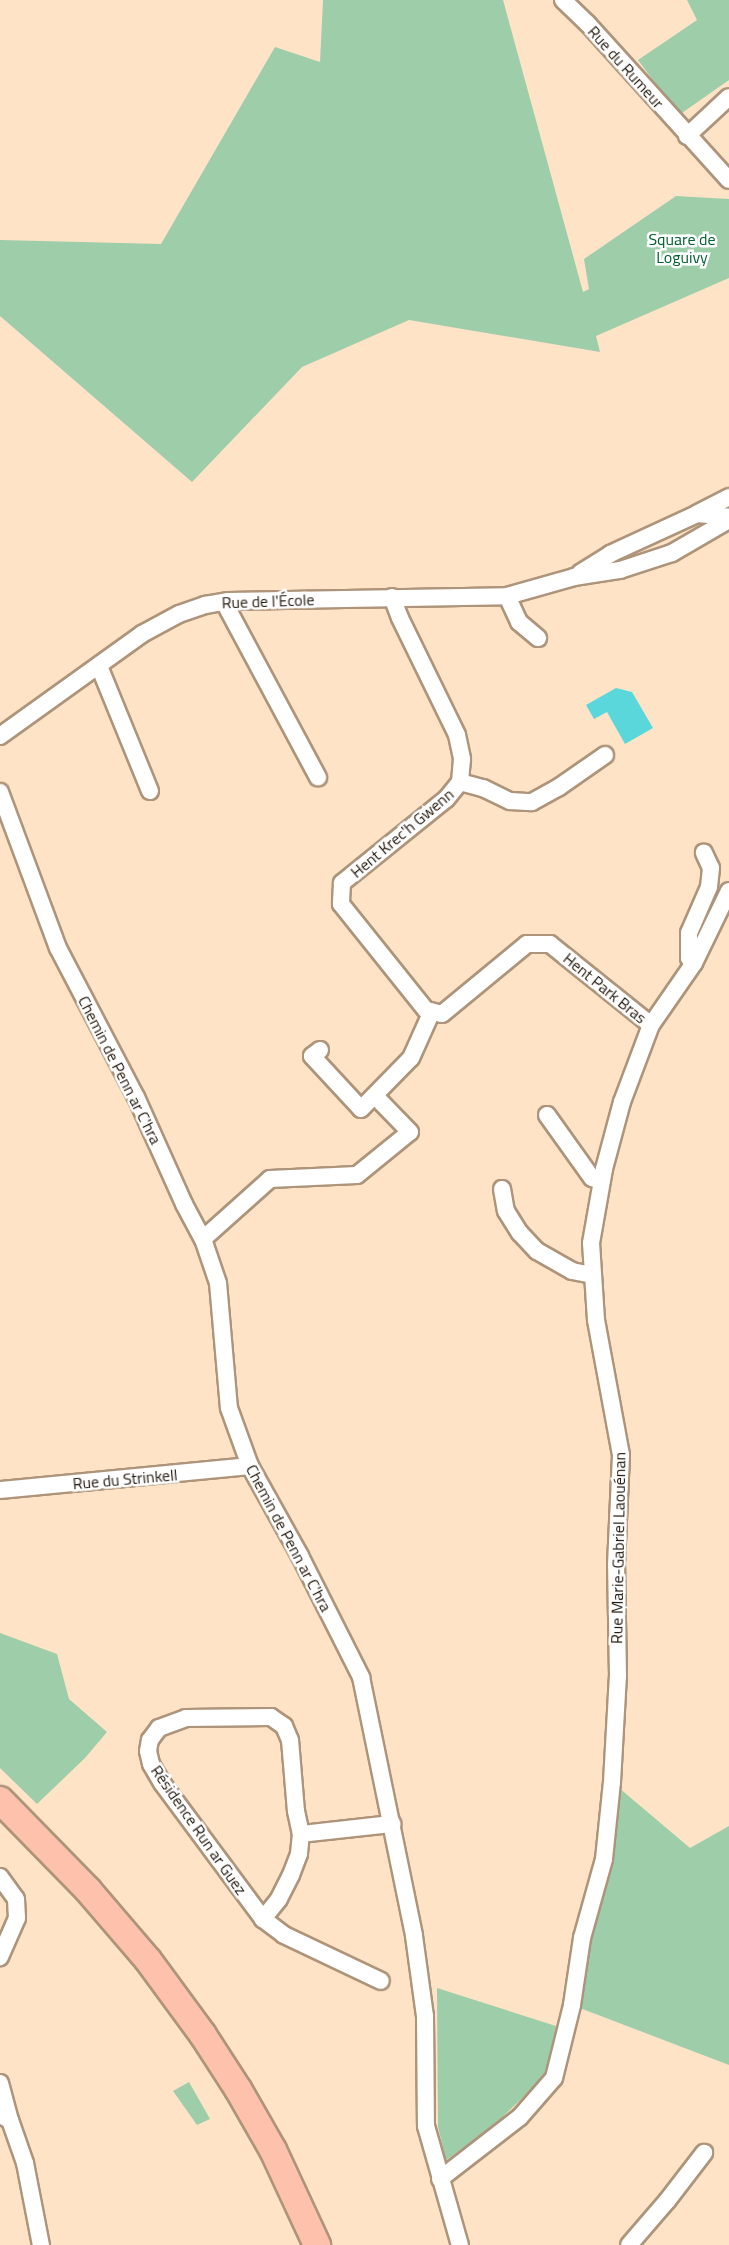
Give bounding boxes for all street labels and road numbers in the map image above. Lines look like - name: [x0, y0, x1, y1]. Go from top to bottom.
- street label: Rue du Rumeur: [584, 22, 668, 112]
- street label: Rue de l'École: [221, 590, 315, 612]
- street label: Hent Krec'h Gwenn: [347, 784, 457, 882]
- street label: Hent Park Bras: [560, 949, 650, 1027]
- street label: Chemin de Penn ar C'hra: [74, 993, 166, 1147]
- street label: Rue Marie-Gabriel Laouénan: [607, 1452, 629, 1644]
- street label: Chemin de Penn ar C'hra: [242, 1461, 336, 1615]
- street label: Rue du Strinkell: [72, 1465, 178, 1493]
- street label: Résidence Run ar Guez: [147, 1762, 251, 1898]

